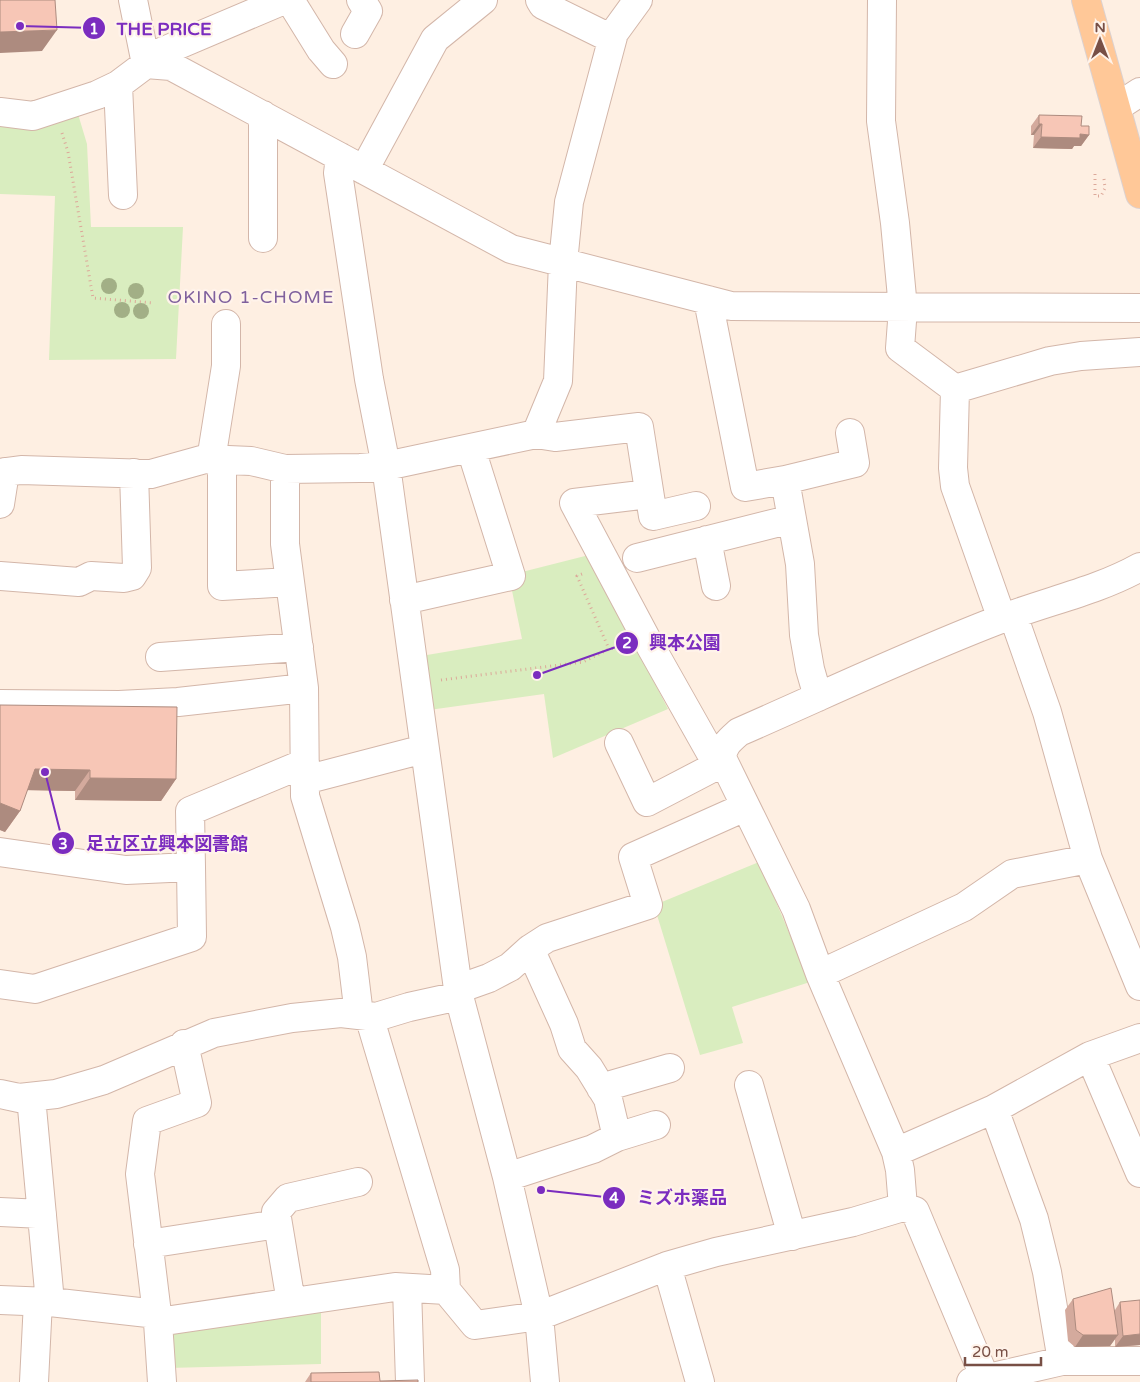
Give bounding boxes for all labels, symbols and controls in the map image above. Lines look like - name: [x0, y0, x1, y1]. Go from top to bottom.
- callout: THE PRICE: [82, 12, 222, 45]
- north arrow: [1075, 15, 1125, 65]
- text: THE PRICE: [116, 18, 211, 40]
- text: N: [1094, 19, 1106, 36]
- text: 1: [89, 20, 99, 38]
- district label: OKINO 1-CHOME: [168, 286, 334, 308]
- callout: 興本公園: [614, 627, 731, 660]
- text: 興本公園: [649, 632, 721, 654]
- text: 2: [622, 634, 632, 652]
- callout: 足立区立興本図書館: [51, 827, 258, 860]
- text: 足立区立興本図書館: [86, 833, 248, 855]
- text: 3: [58, 835, 68, 853]
- callout: ミズホ薬品: [602, 1181, 737, 1214]
- text: ミズホ薬品: [637, 1187, 727, 1209]
- text: 4: [609, 1189, 619, 1207]
- scale bar: [965, 1334, 1041, 1366]
- text: 20 m: [972, 1343, 1009, 1361]

